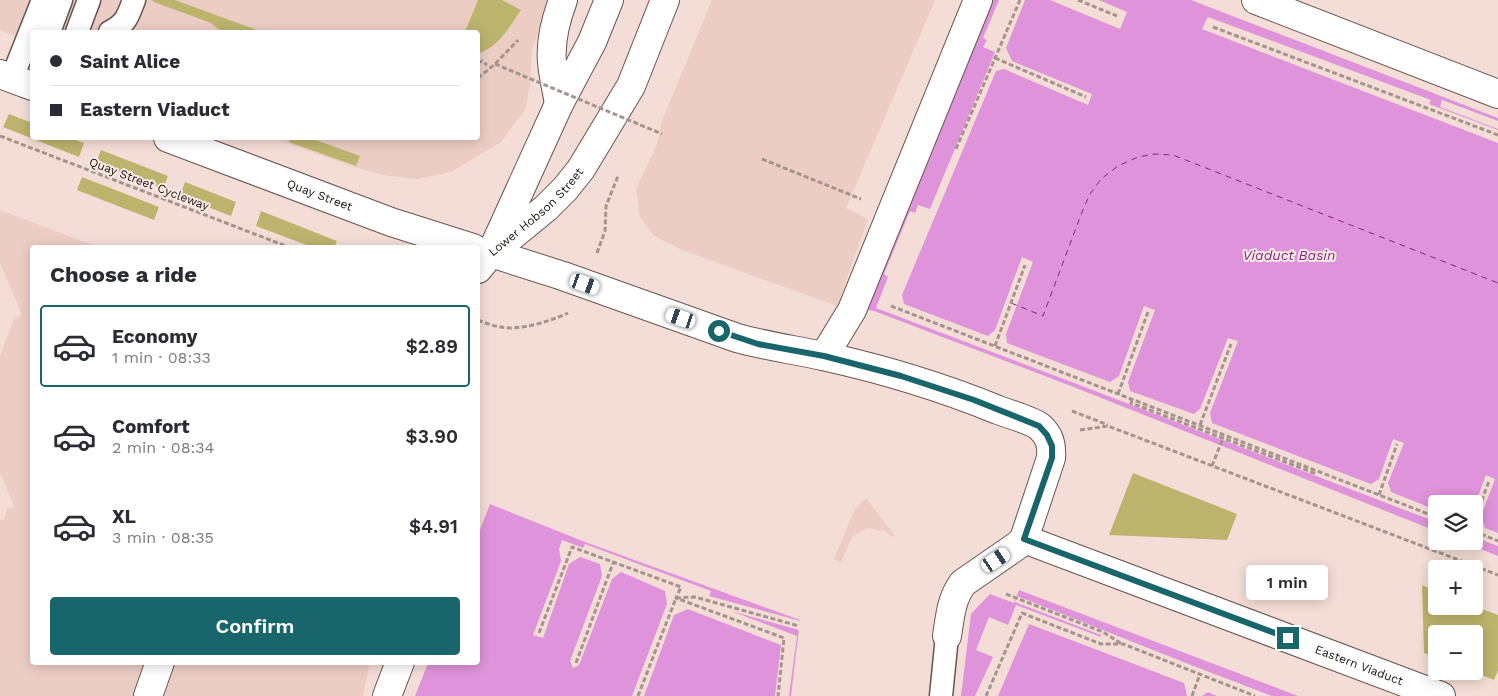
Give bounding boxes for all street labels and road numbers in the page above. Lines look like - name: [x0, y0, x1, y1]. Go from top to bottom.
- street label: Quay Street Cycleway: [87, 155, 212, 214]
- street label: Lower Hobson Street: [486, 165, 586, 259]
- street label: Quay Street: [285, 176, 354, 214]
- street label: Eastern Viaduct: [1313, 642, 1405, 688]

